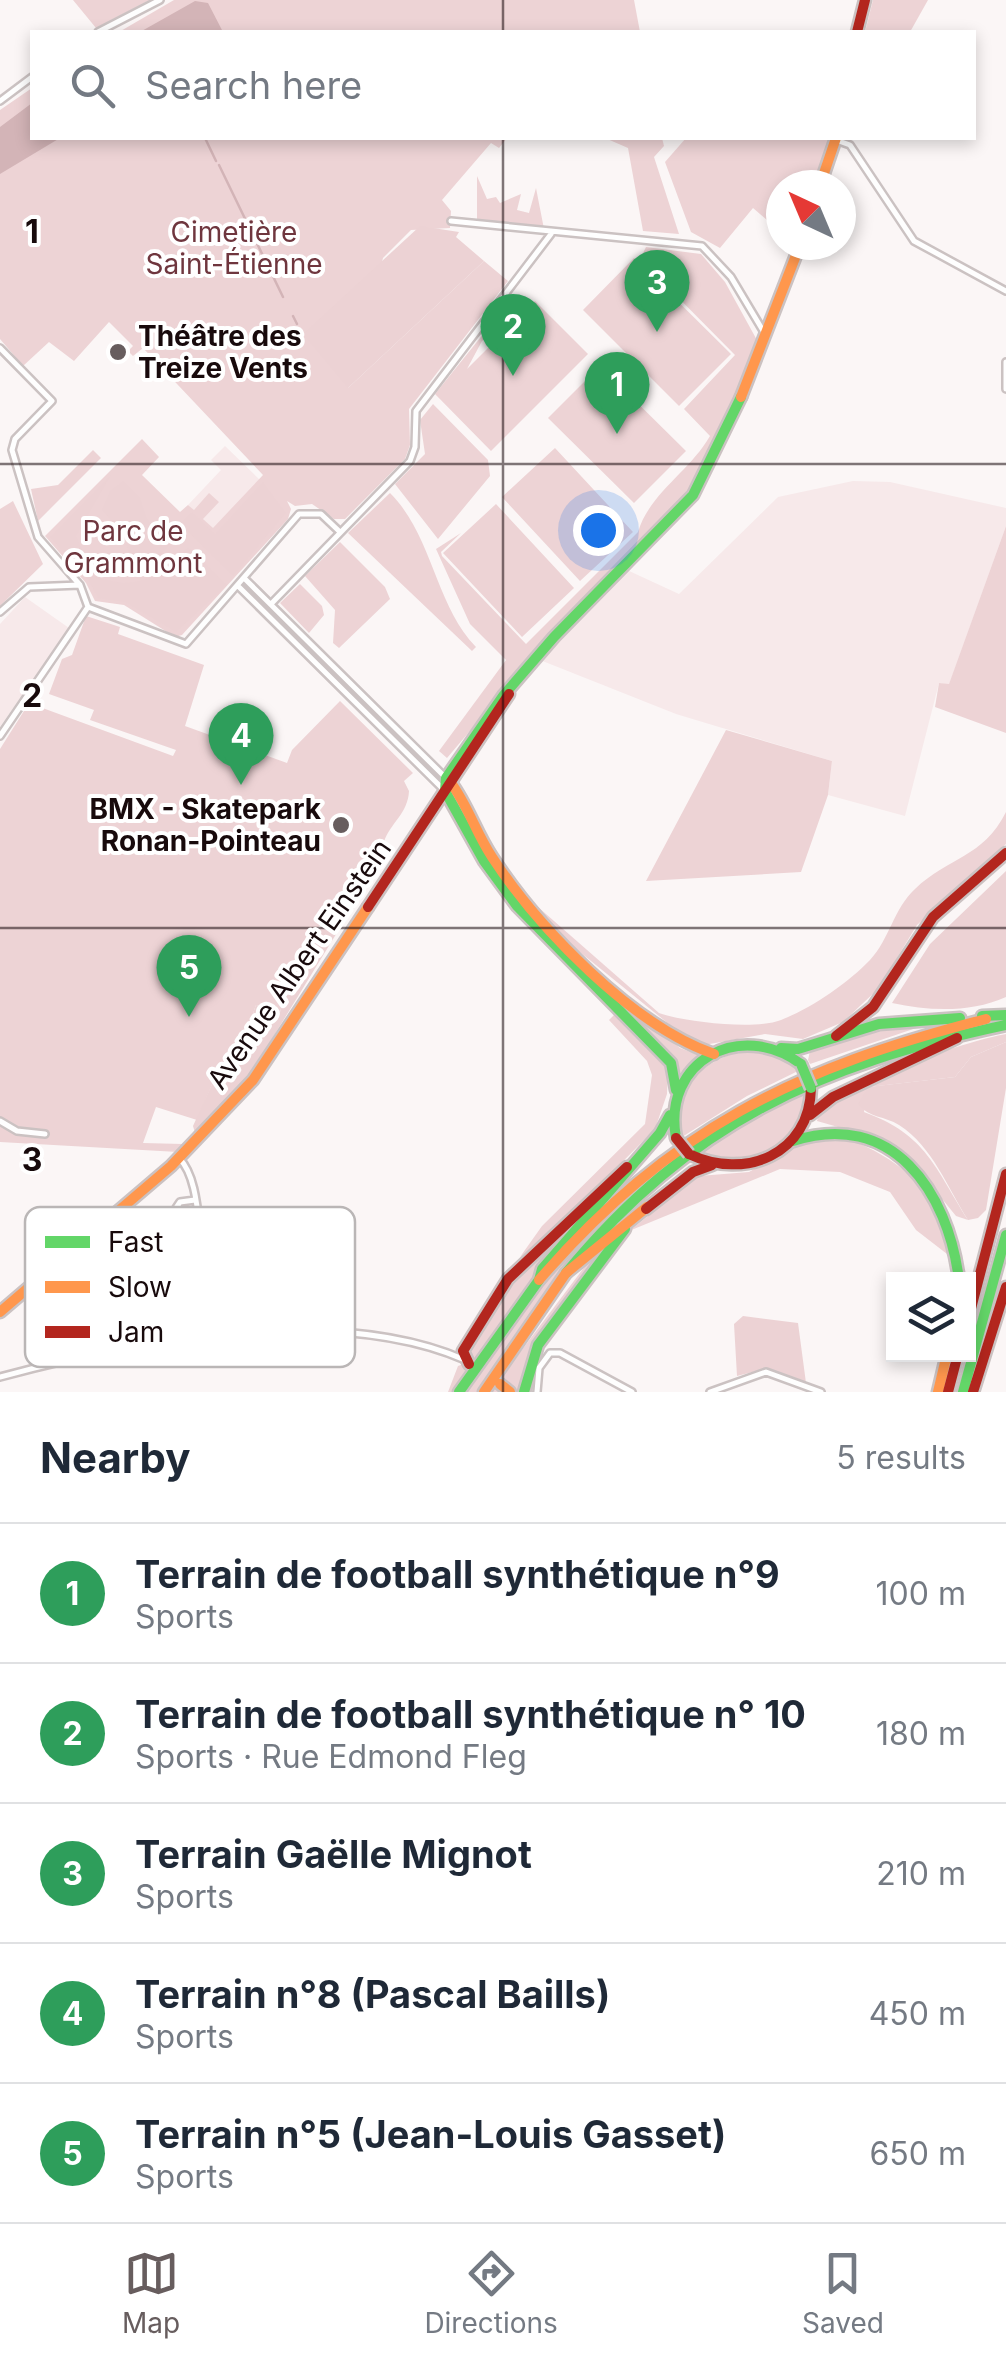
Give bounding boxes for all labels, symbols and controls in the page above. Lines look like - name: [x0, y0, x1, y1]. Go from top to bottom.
- search box: [30, 30, 976, 140]
- icon: search: [65, 58, 120, 113]
- text: Search here: [145, 62, 362, 108]
- north arrow: [766, 170, 856, 260]
- text: 1: [25, 212, 39, 251]
- park label: Cimetière Saint-Étienne: [145, 215, 323, 281]
- pin: 3: [624, 250, 690, 332]
- pin: 2: [480, 294, 546, 376]
- place label: Théâtre des Treize Vents: [138, 319, 308, 385]
- marker: Théâtre des Treize Vents: [107, 341, 129, 363]
- pin: 1: [584, 352, 650, 434]
- your location: [573, 505, 624, 556]
- park label: Parc de Grammont: [64, 514, 202, 580]
- text: 2: [22, 676, 42, 715]
- pin: 4: [208, 702, 274, 785]
- place label: BMX - Skatepark Ronan-Pointeau: [90, 792, 322, 858]
- marker: BMX - Skatepark Ronan-Pointeau: [330, 814, 352, 836]
- street label: Avenue Albert Einstein: [200, 832, 398, 1096]
- pin: 5: [156, 934, 222, 1017]
- text: 3: [22, 1140, 42, 1179]
- legend: [25, 1207, 355, 1367]
- text: Fast: [108, 1225, 164, 1259]
- text: Slow: [108, 1270, 172, 1304]
- map controls: [886, 1272, 976, 1362]
- button: layers: [886, 1272, 976, 1362]
- text: Jam: [108, 1315, 164, 1349]
- text: Nearby: [40, 1432, 191, 1483]
- text: 5 results: [836, 1438, 966, 1477]
- text: Terrain de football synthétique n°9: [135, 1551, 780, 1597]
- text: 1: [66, 1574, 79, 1613]
- text: 100 m: [876, 1574, 966, 1613]
- text: Sports: [135, 1597, 234, 1636]
- text: Terrain de football synthétique n° 10: [135, 1691, 806, 1737]
- text: 2: [62, 1714, 83, 1753]
- text: 180 m: [876, 1714, 966, 1753]
- text: Sports · Rue Edmond Fleg: [135, 1737, 527, 1776]
- text: Terrain Gaëlle Mignot: [135, 1831, 532, 1877]
- text: 3: [62, 1854, 83, 1893]
- text: 210 m: [876, 1854, 966, 1893]
- text: Sports: [135, 1877, 234, 1916]
- text: Terrain n°8 (Pascal Baills): [135, 1971, 610, 2017]
- text: 4: [62, 1994, 83, 2033]
- text: 450 m: [869, 1994, 966, 2033]
- text: Sports: [135, 2017, 234, 2056]
- text: Terrain n°5 (Jean-Louis Gasset): [135, 2111, 726, 2157]
- text: 5: [62, 2134, 83, 2173]
- text: 650 m: [869, 2134, 966, 2173]
- text: Sports: [135, 2157, 234, 2196]
- tab: Map: [122, 2246, 180, 2340]
- tab: Directions: [424, 2246, 558, 2340]
- tab: Saved: [802, 2246, 884, 2340]

